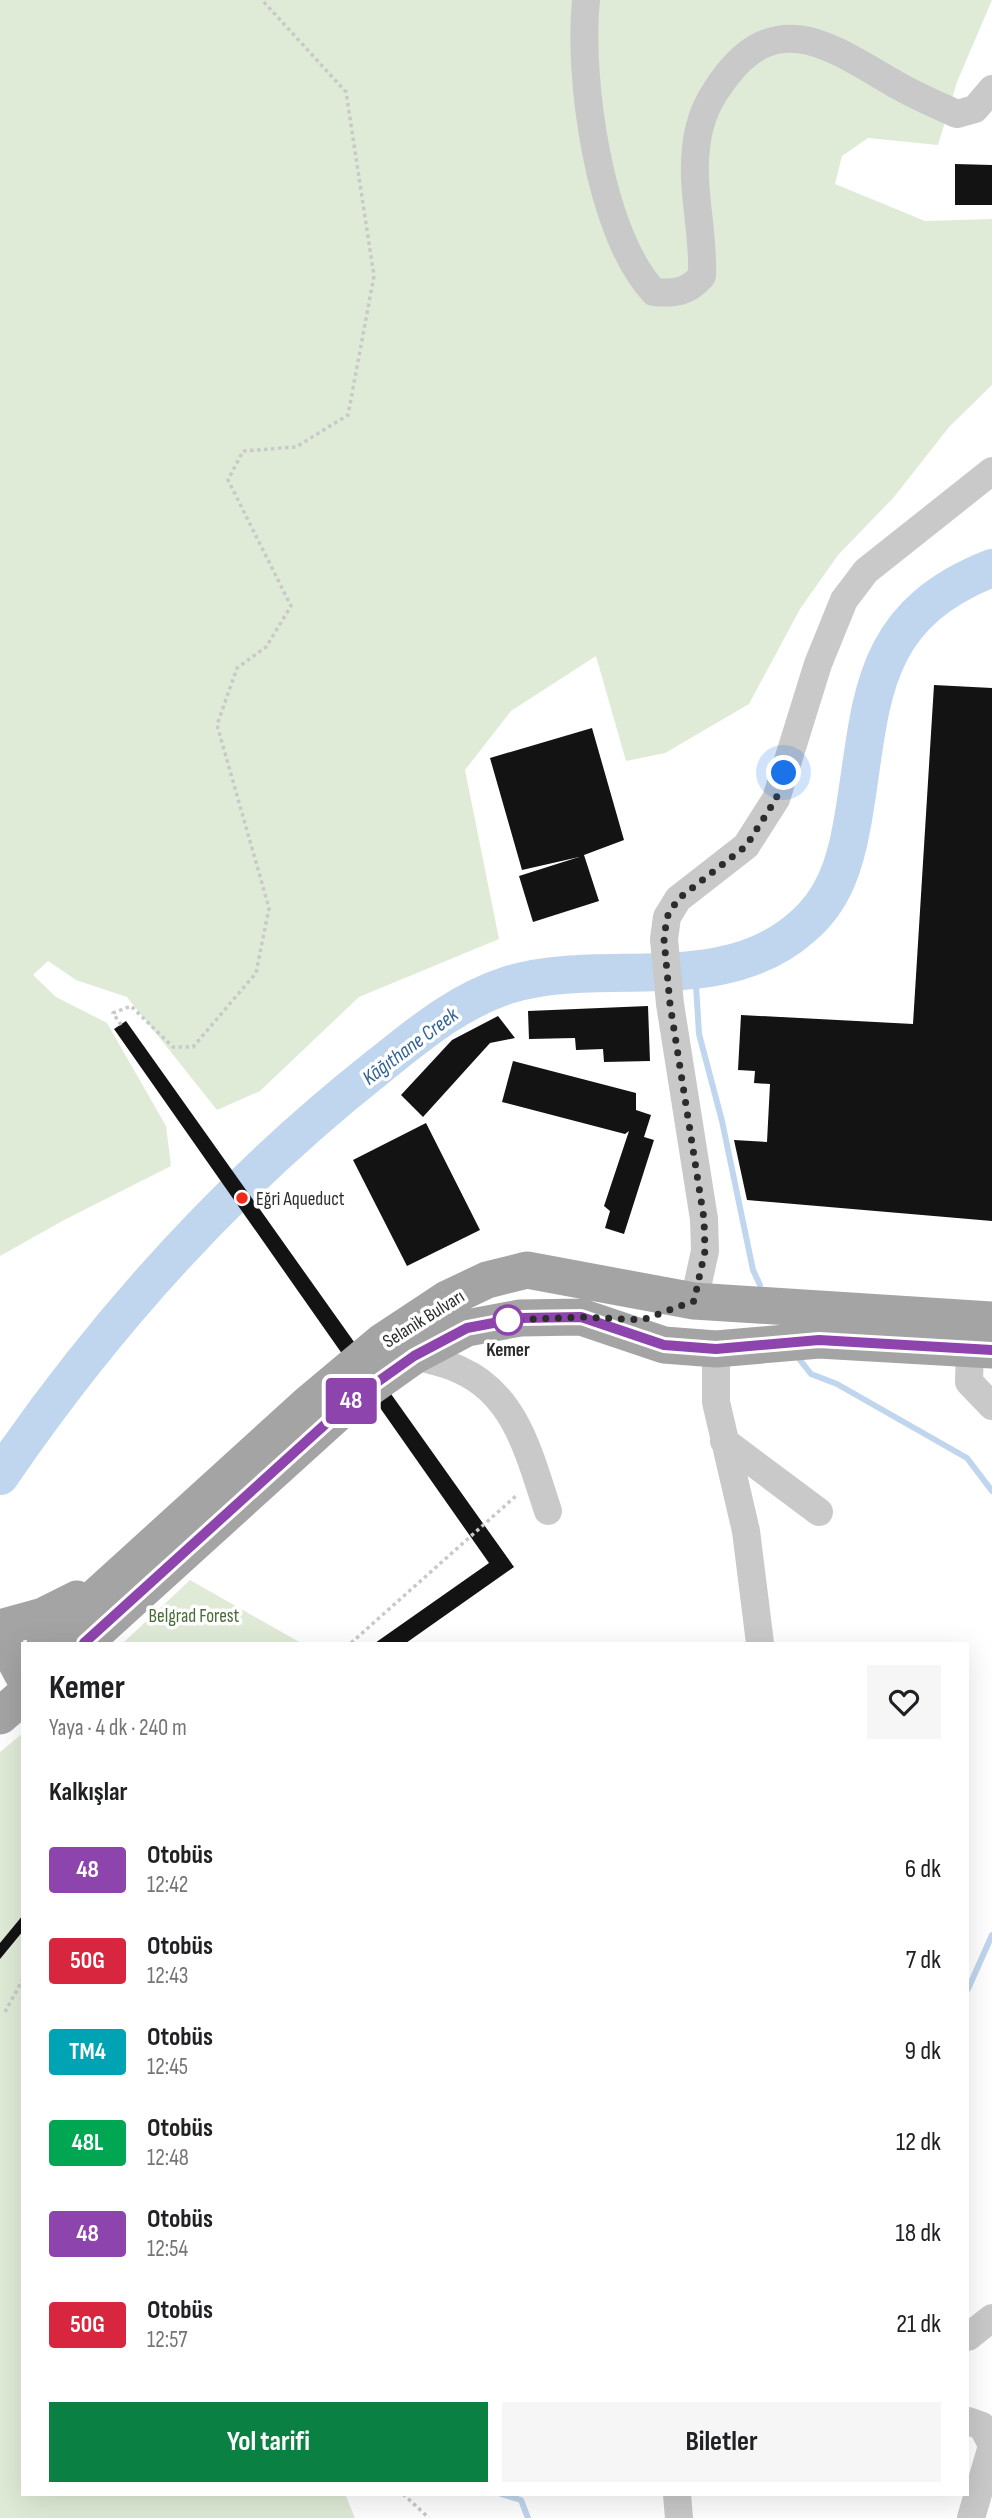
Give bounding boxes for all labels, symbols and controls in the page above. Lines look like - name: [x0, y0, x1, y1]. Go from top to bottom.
- your location: [766, 755, 801, 790]
- water label: Kâğıthane Creek: [357, 1002, 464, 1091]
- place label: Eğri Aqueduct: [256, 1188, 345, 1211]
- marker: Eğri Aqueduct: [234, 1190, 250, 1206]
- street label: Selanik Bulvarı: [379, 1285, 469, 1353]
- marker: Kemer: [493, 1305, 523, 1335]
- place label: Kemer: [486, 1339, 530, 1362]
- line badge: 48: [320, 1378, 382, 1424]
- text: 48: [340, 1386, 362, 1415]
- park label: Belgrad Forest: [149, 1605, 240, 1628]
- button: heart: [867, 1665, 941, 1739]
- text: Kemer: [49, 1668, 125, 1708]
- text: Yaya · 4 dk · 240 m: [49, 1714, 187, 1742]
- text: Kalkışlar: [49, 1777, 128, 1808]
- text: Otobüs: [147, 1840, 213, 1871]
- text: 6 dk: [905, 1854, 941, 1885]
- text: 48: [76, 1855, 99, 1884]
- text: 12:42: [147, 1871, 188, 1899]
- text: Otobüs: [147, 1931, 213, 1962]
- text: 7 dk: [906, 1945, 941, 1976]
- text: 50G: [70, 1946, 105, 1975]
- text: 12:43: [147, 1962, 188, 1990]
- text: Otobüs: [147, 2022, 213, 2053]
- text: 9 dk: [905, 2036, 941, 2067]
- text: TM4: [69, 2037, 106, 2066]
- text: 12:45: [147, 2053, 188, 2081]
- text: Otobüs: [147, 2113, 213, 2144]
- text: 12 dk: [896, 2127, 941, 2158]
- text: 48L: [72, 2128, 103, 2157]
- text: 12:48: [147, 2144, 189, 2172]
- text: Otobüs: [147, 2204, 213, 2235]
- text: 18 dk: [896, 2218, 941, 2249]
- text: 48: [76, 2219, 99, 2248]
- text: 12:54: [147, 2235, 188, 2263]
- text: Otobüs: [147, 2295, 213, 2326]
- text: 21 dk: [896, 2309, 941, 2340]
- text: 50G: [70, 2310, 105, 2339]
- text: 12:57: [147, 2326, 187, 2354]
- button: Yol tarifi: [49, 2402, 488, 2482]
- button: Biletler: [502, 2402, 941, 2482]

